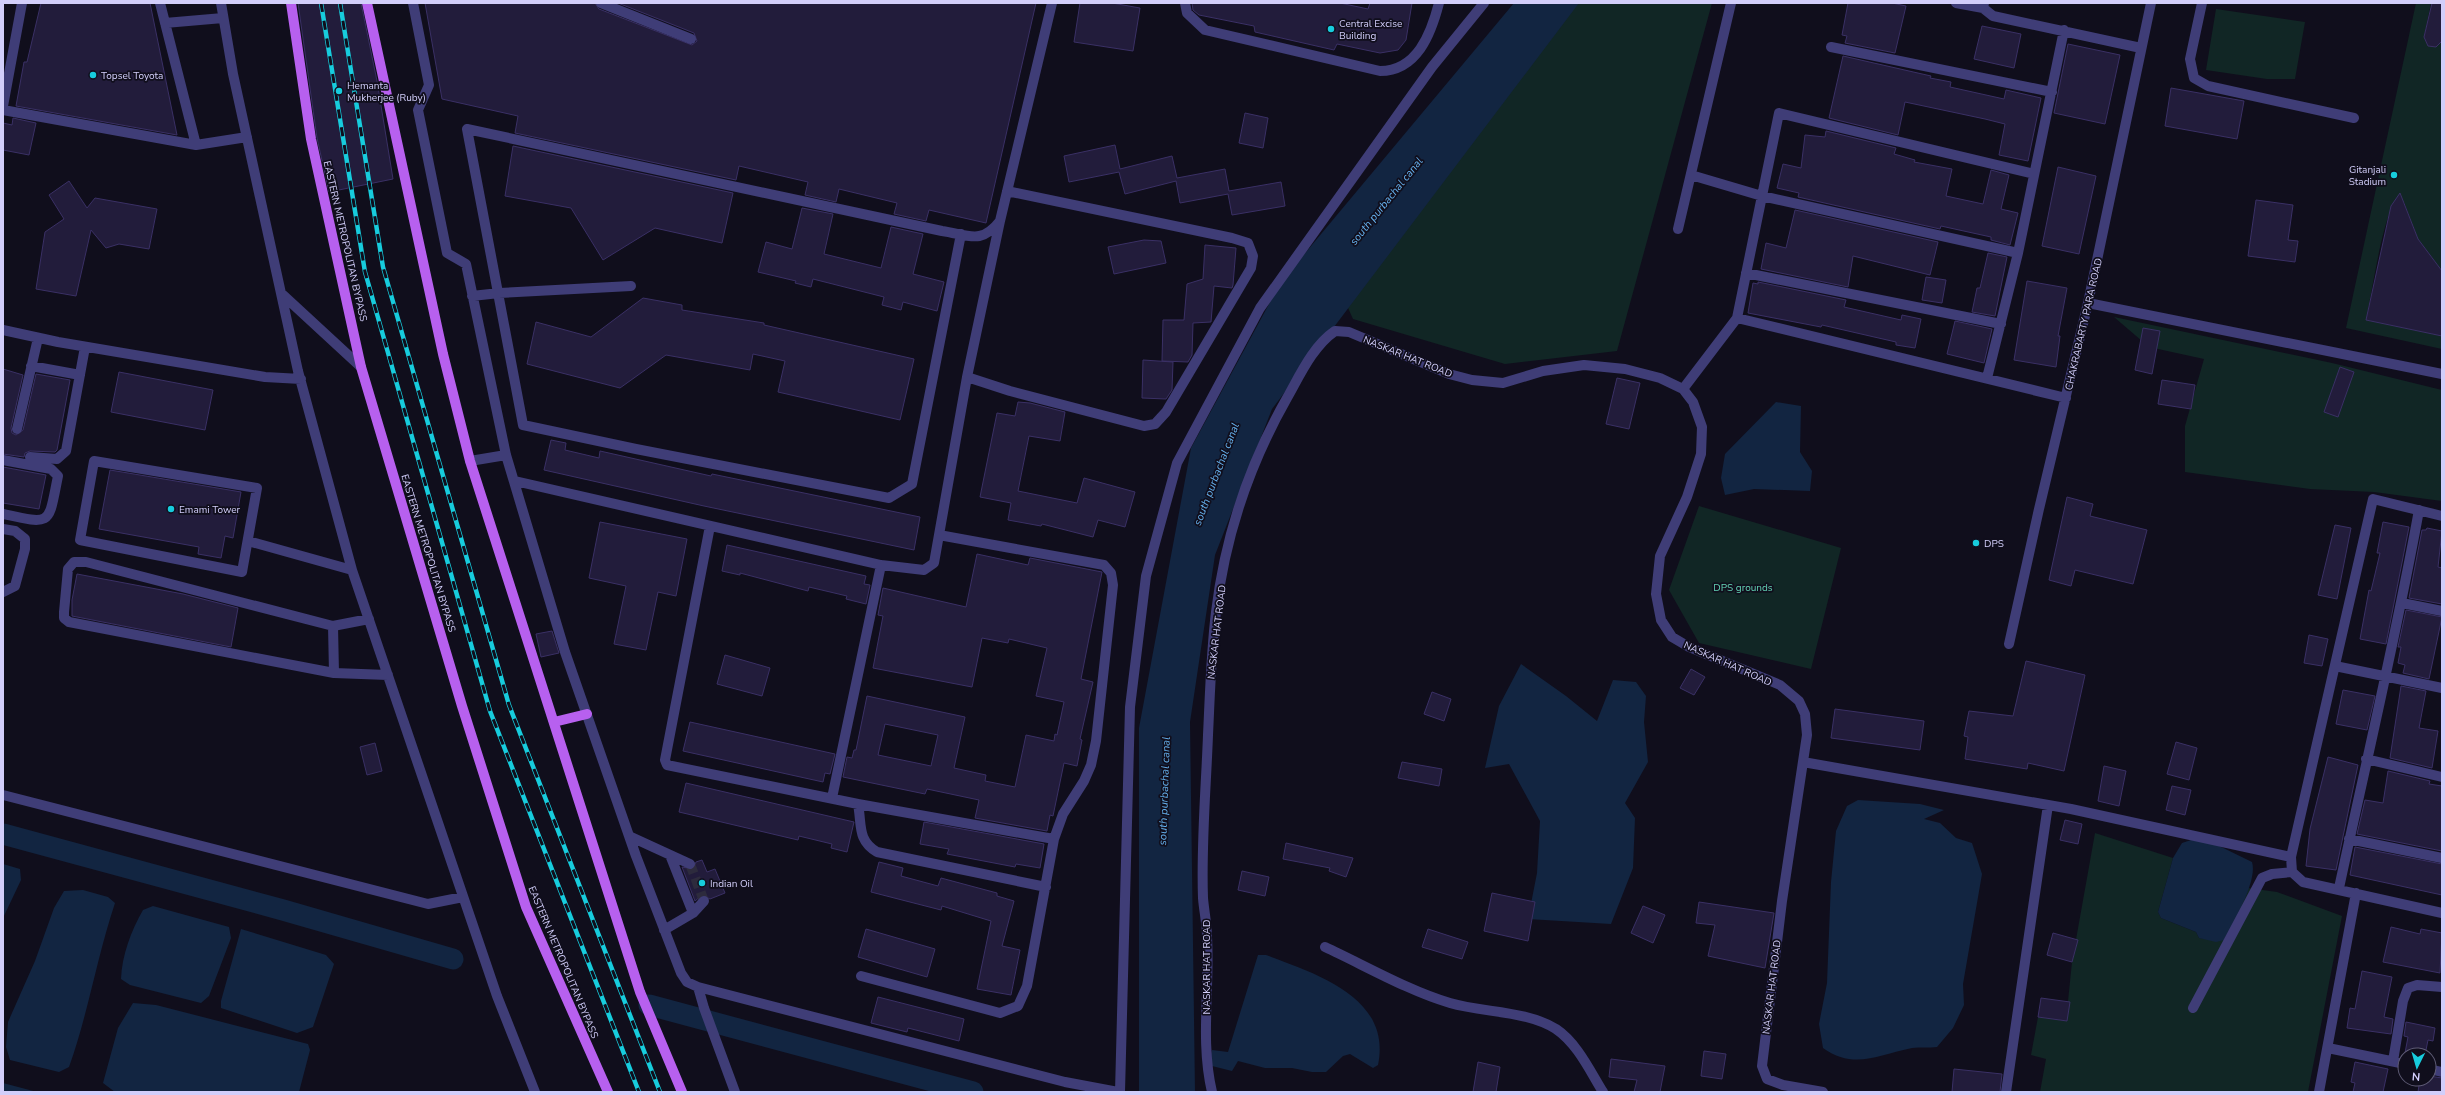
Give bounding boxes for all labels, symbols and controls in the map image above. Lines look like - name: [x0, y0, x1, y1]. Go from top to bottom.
- place label: Central Excise Building: [1339, 17, 1402, 43]
- marker: Central Excise Building: [1326, 24, 1336, 34]
- place label: Topsel Toyota: [101, 69, 163, 83]
- marker: Topsel Toyota: [88, 70, 98, 80]
- place label: Hemanta Mukherjee (Ruby): [347, 79, 426, 105]
- marker: Hemanta Mukherjee (Ruby): [334, 86, 344, 96]
- water label: south purbachal canal: [1346, 154, 1426, 248]
- street label: EASTERN METROPOLITAN BYPASS: [320, 160, 370, 323]
- place label: Gitanjali Stadium: [2349, 163, 2386, 189]
- marker: Gitanjali Stadium: [2389, 170, 2399, 180]
- street label: CHAKRABARTY PARA ROAD: [2062, 257, 2106, 392]
- street label: NASKAR HAT ROAD: [1361, 333, 1454, 381]
- water label: south purbachal canal: [1190, 421, 1243, 528]
- street label: EASTERN METROPOLITAN BYPASS: [397, 473, 459, 634]
- place label: Emami Tower: [179, 503, 241, 517]
- marker: Emami Tower: [166, 504, 176, 514]
- place label: DPS: [1984, 537, 2004, 551]
- marker: DPS: [1971, 538, 1981, 548]
- park label: DPS grounds: [1713, 581, 1773, 595]
- street label: NASKAR HAT ROAD: [1204, 584, 1230, 680]
- street label: NASKAR HAT ROAD: [1681, 638, 1774, 690]
- water label: south purbachal canal: [1155, 736, 1174, 846]
- place label: Indian Oil: [710, 877, 753, 891]
- marker: Indian Oil: [697, 878, 707, 888]
- street label: EASTERN METROPOLITAN BYPASS: [525, 884, 602, 1041]
- street label: NASKAR HAT ROAD: [1200, 920, 1214, 1014]
- street label: NASKAR HAT ROAD: [1759, 939, 1785, 1035]
- north arrow: [2397, 1047, 2437, 1087]
- text: N: [2411, 1069, 2421, 1084]

